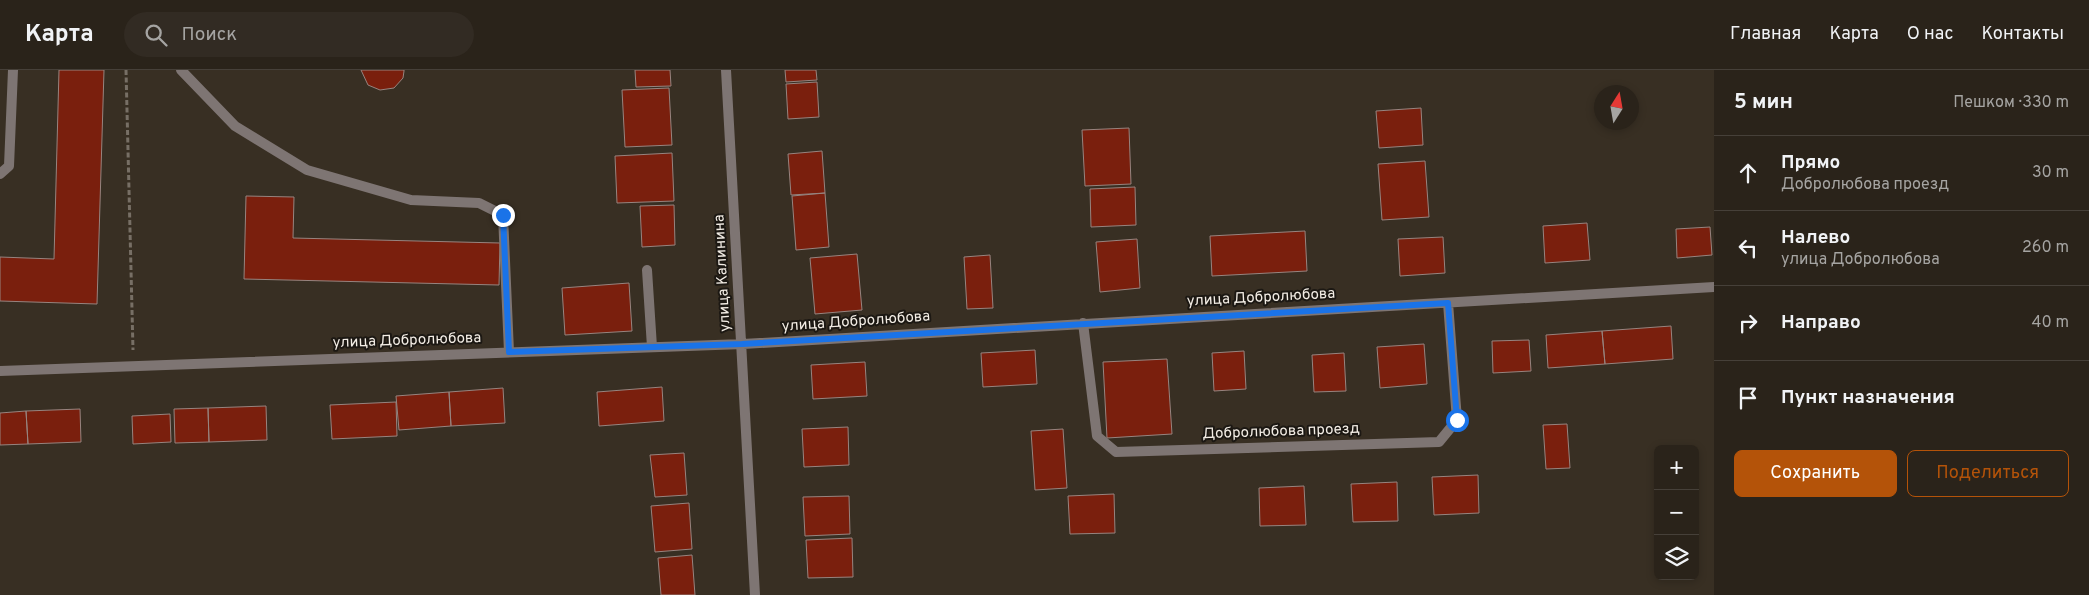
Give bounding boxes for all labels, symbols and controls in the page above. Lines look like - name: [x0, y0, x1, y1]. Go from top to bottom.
- search box: [124, 12, 474, 57]
- text: Карта: [25, 20, 94, 50]
- icon: search: [142, 21, 170, 49]
- text: Поиск: [182, 23, 237, 47]
- text: Главная: [1730, 23, 1801, 46]
- text: Карта: [1829, 23, 1879, 46]
- text: О нас: [1907, 23, 1953, 46]
- text: Контакты: [1981, 23, 2064, 46]
- north arrow: [1594, 85, 1639, 130]
- text: 5 мин: [1734, 89, 1793, 116]
- text: Пешком · 330 m: [1953, 93, 2069, 113]
- text: Прямо: [1781, 151, 1840, 175]
- icon: ahead: [1734, 159, 1762, 187]
- text: 30 m: [2032, 163, 2069, 183]
- text: Добролюбова проезд: [1781, 175, 1949, 195]
- route end: [492, 204, 515, 227]
- street label: улица Калинина: [710, 214, 736, 332]
- text: Налево: [1781, 226, 1850, 250]
- icon: left: [1734, 234, 1762, 262]
- text: 260 m: [2022, 238, 2069, 258]
- text: улица Добролюбова: [1781, 250, 1940, 270]
- street label: улица Добролюбова: [1186, 285, 1336, 311]
- street label: улица Добролюбова: [781, 307, 931, 337]
- icon: right: [1734, 309, 1762, 337]
- text: Направо: [1781, 311, 1861, 335]
- text: 40 m: [2031, 313, 2069, 333]
- street label: улица Добролюбова: [332, 329, 482, 353]
- icon: arrive: [1734, 384, 1762, 412]
- text: Пункт назначения: [1781, 386, 1955, 410]
- route start: [1446, 409, 1469, 432]
- street label: Добролюбова проезд: [1202, 420, 1360, 444]
- map controls: [1654, 445, 1699, 580]
- button: +: [1654, 445, 1699, 490]
- button: Сохранить: [1734, 450, 1897, 497]
- button: Поделиться: [1907, 450, 2069, 497]
- button: −: [1654, 490, 1699, 535]
- button: layers: [1654, 535, 1699, 580]

